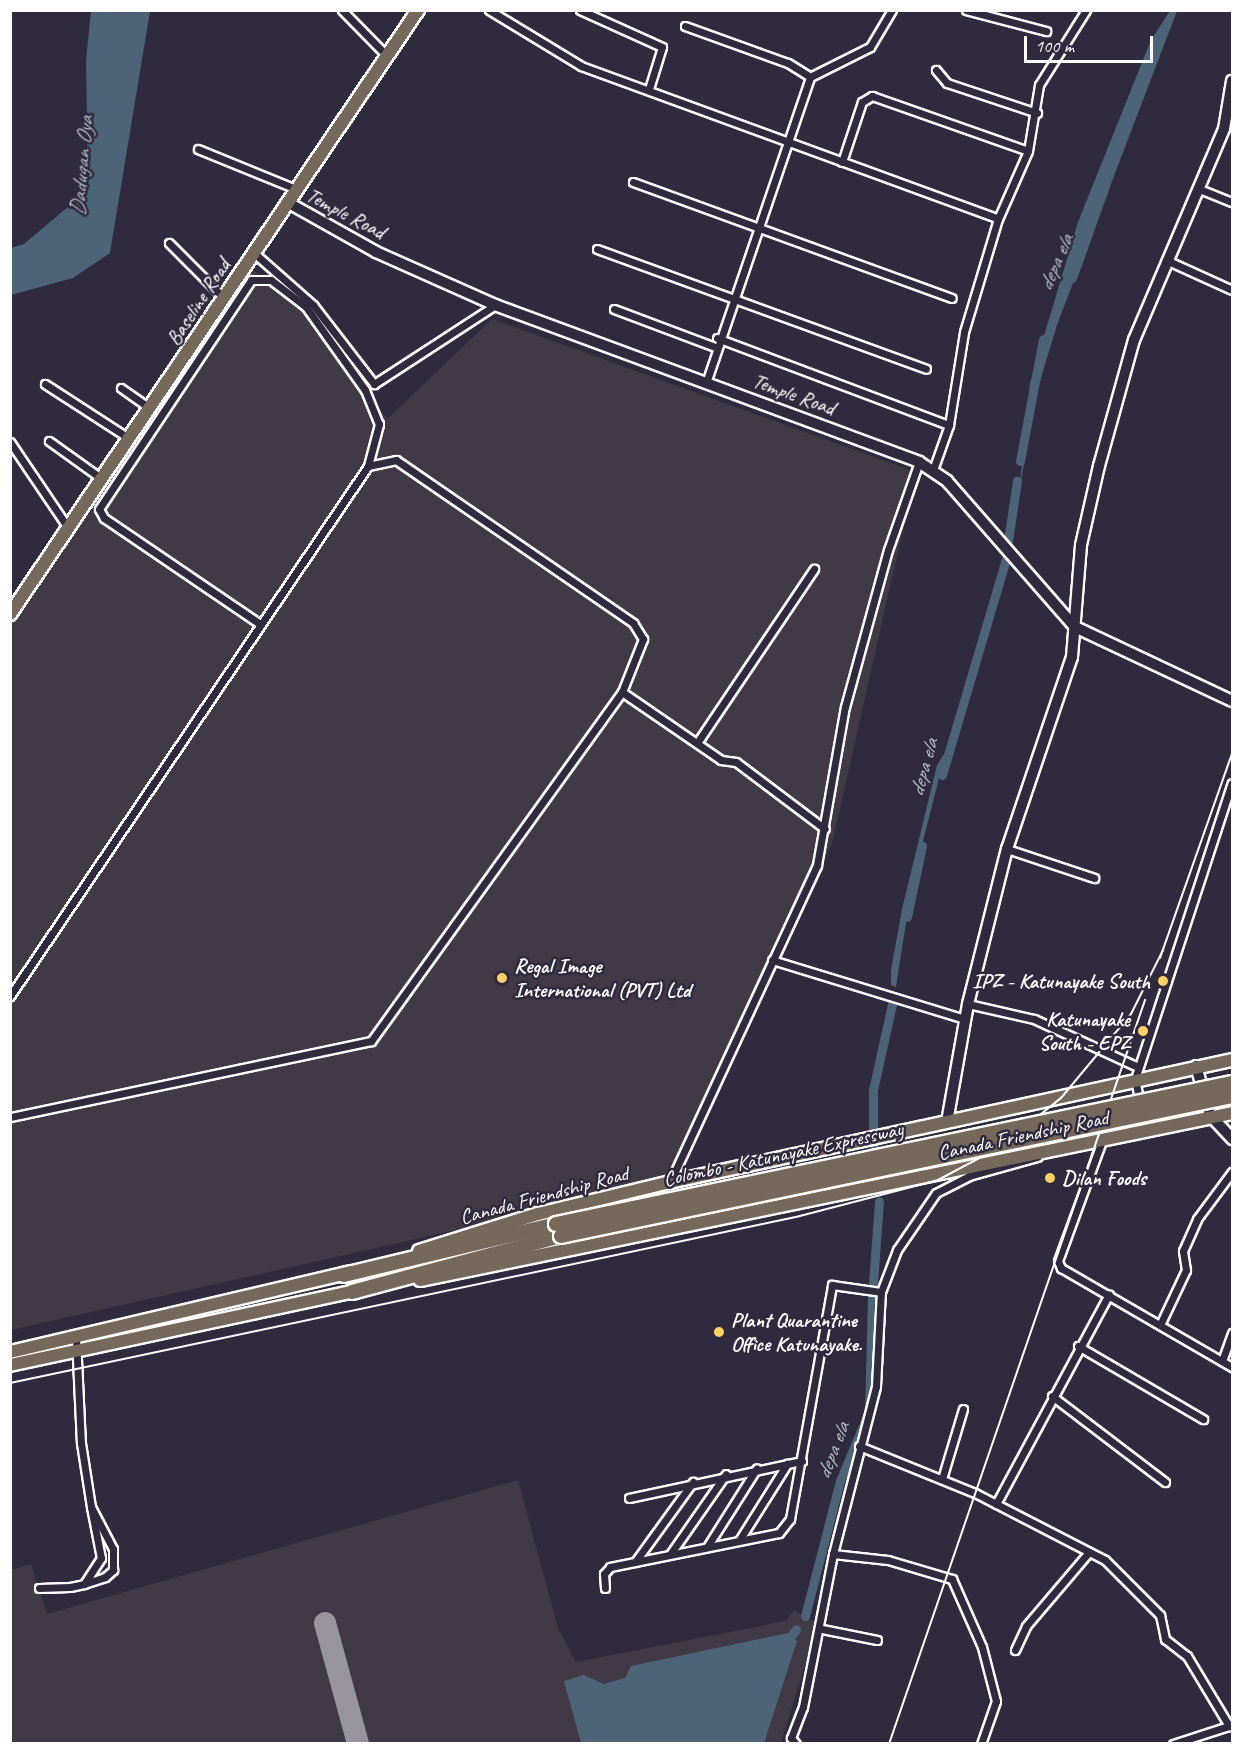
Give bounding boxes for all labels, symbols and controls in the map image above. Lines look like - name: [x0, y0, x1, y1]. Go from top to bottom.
- scale bar: [1027, 24, 1156, 62]
- text: 100 m: [1035, 35, 1074, 57]
- water label: Dadugan Oya: [65, 115, 99, 217]
- street label: Temple Road: [303, 182, 389, 244]
- water label: depa ela: [1032, 231, 1080, 295]
- street label: Baseline Road: [161, 254, 235, 350]
- street label: Temple Road: [750, 368, 838, 420]
- water label: depa ela: [904, 736, 944, 800]
- place label: Regal Image International (PVT) Ltd: [514, 953, 690, 1003]
- place label: IPZ - Katunayake South: [973, 968, 1150, 994]
- marker: Regal Image International (PVT) Ltd: [495, 971, 509, 985]
- marker: IPZ - Katunayake South: [1154, 972, 1172, 990]
- place label: Katunayake South - EPZ: [1039, 1006, 1130, 1056]
- marker: Katunayake South - EPZ: [1134, 1022, 1152, 1040]
- street label: Canada Friendship Road: [936, 1105, 1110, 1165]
- street label: Colombo - Katunayake Expressway: [661, 1116, 905, 1192]
- street label: Canada Friendship Road: [457, 1160, 631, 1230]
- place label: Dilan Foods: [1062, 1165, 1146, 1191]
- marker: Dilan Foods: [1043, 1171, 1057, 1185]
- place label: Plant Quarantine Office Katunayake.: [731, 1307, 863, 1357]
- marker: Plant Quarantine Office Katunayake.: [712, 1325, 726, 1339]
- water label: depa ela: [810, 1419, 856, 1483]

